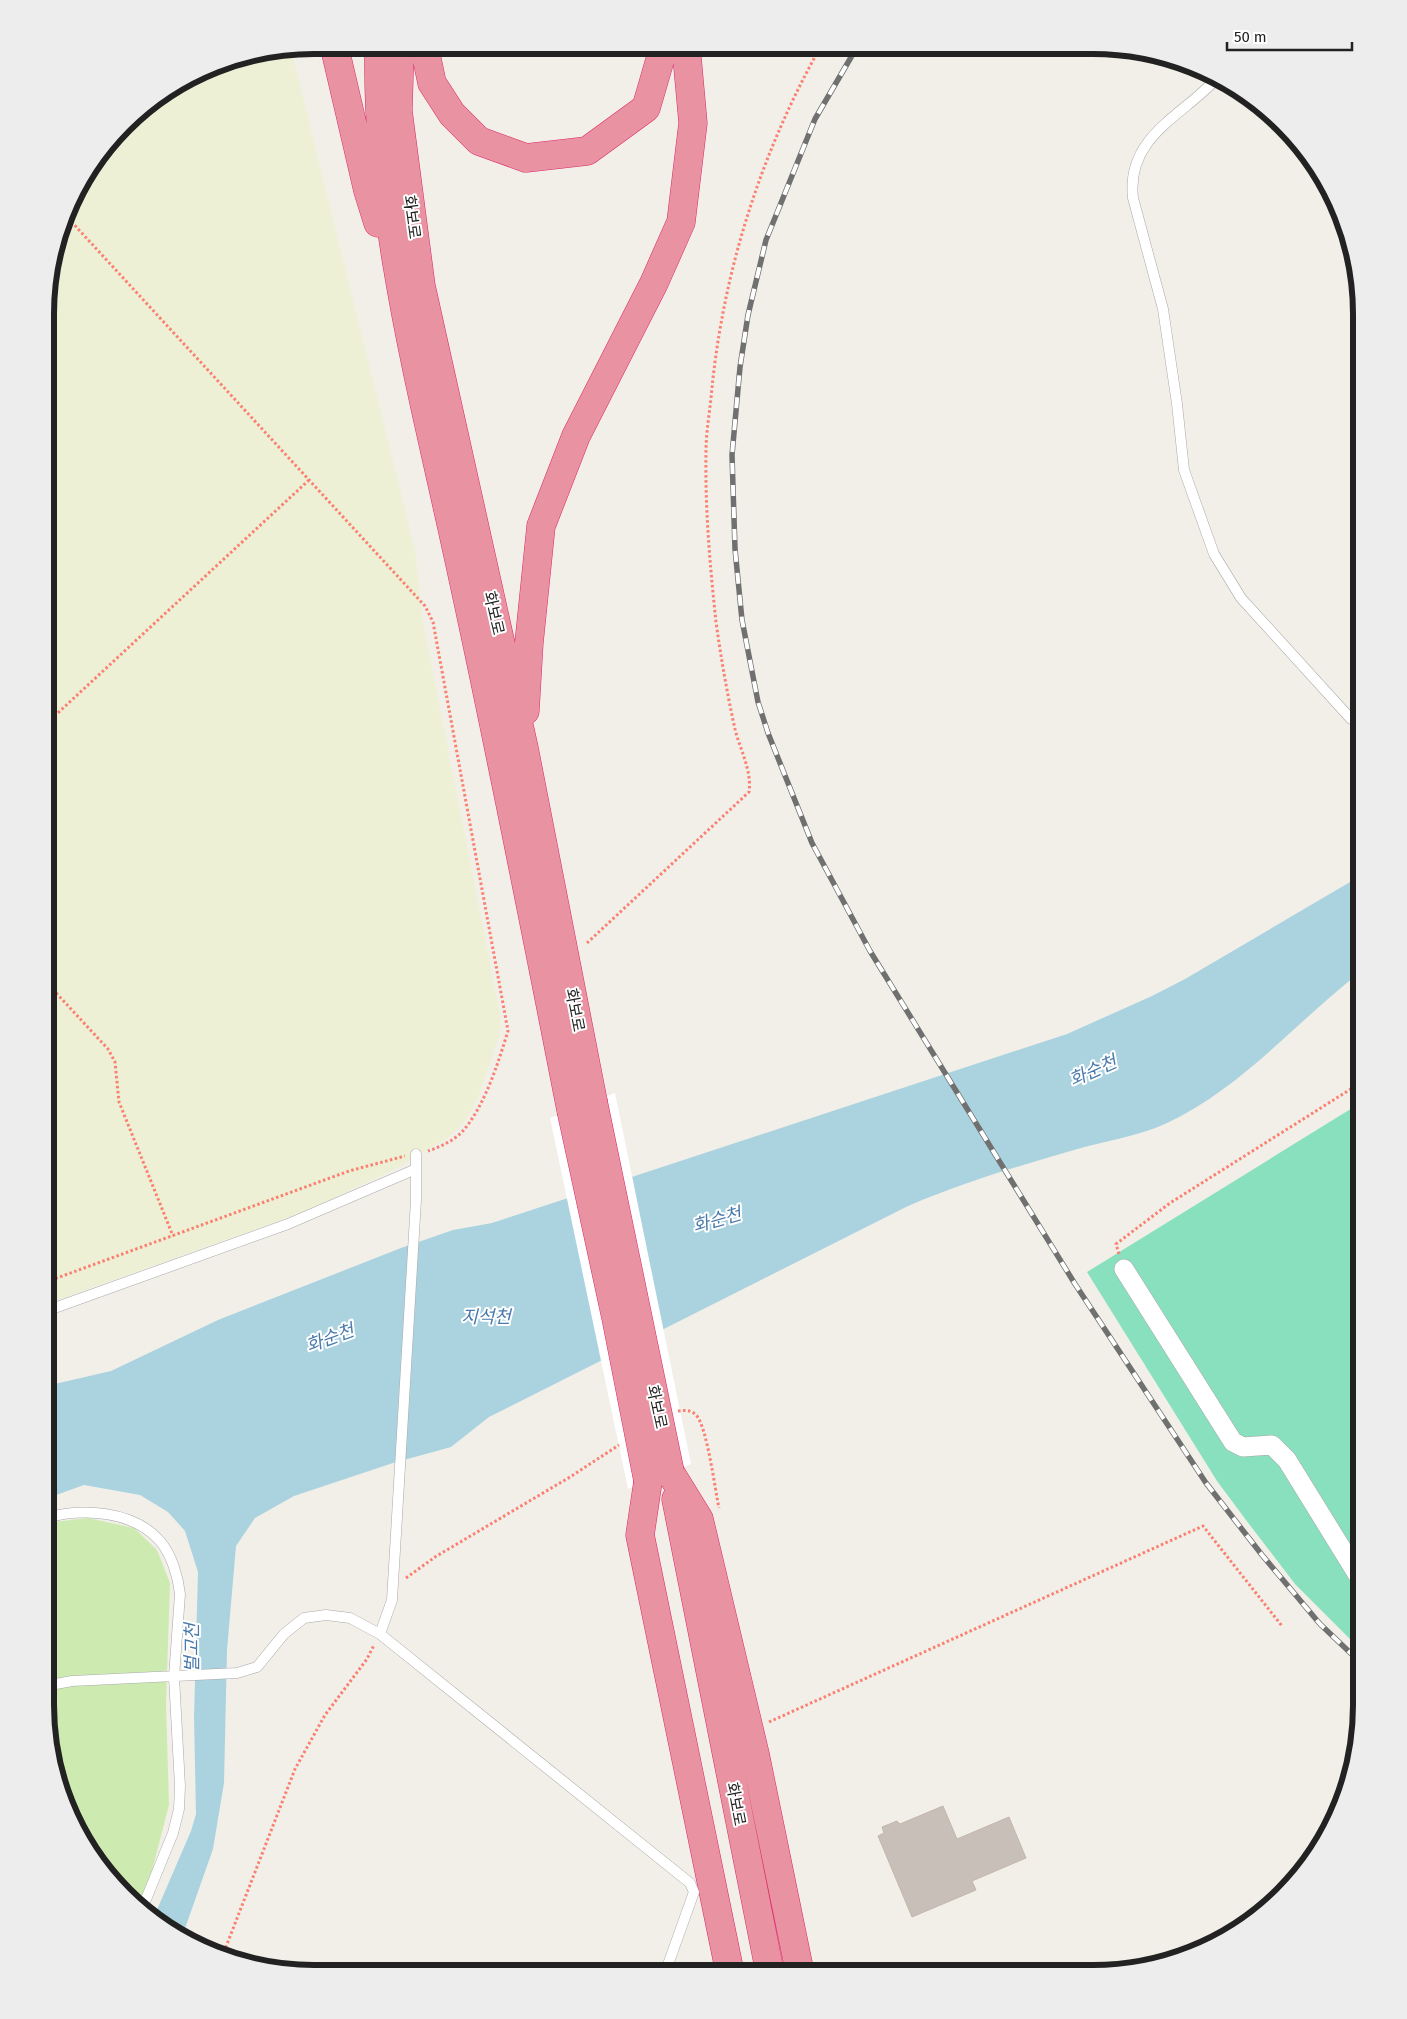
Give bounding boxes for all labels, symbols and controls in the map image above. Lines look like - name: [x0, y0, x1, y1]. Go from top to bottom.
- scale bar: [1227, 20, 1352, 52]
- text: 50 m: [1234, 28, 1267, 46]
- street label: 화보로: [400, 194, 425, 240]
- street label: 화보로: [480, 589, 508, 637]
- street label: 화보로: [561, 987, 589, 1034]
- water label: 화순천: [1066, 1050, 1122, 1091]
- water label: 화순천: [690, 1202, 746, 1237]
- water label: 지석천: [461, 1306, 513, 1328]
- water label: 화순천: [303, 1318, 359, 1357]
- street label: 화보로: [643, 1383, 671, 1431]
- water label: 벌고천: [181, 1621, 203, 1673]
- street label: 화보로: [722, 1781, 750, 1828]

